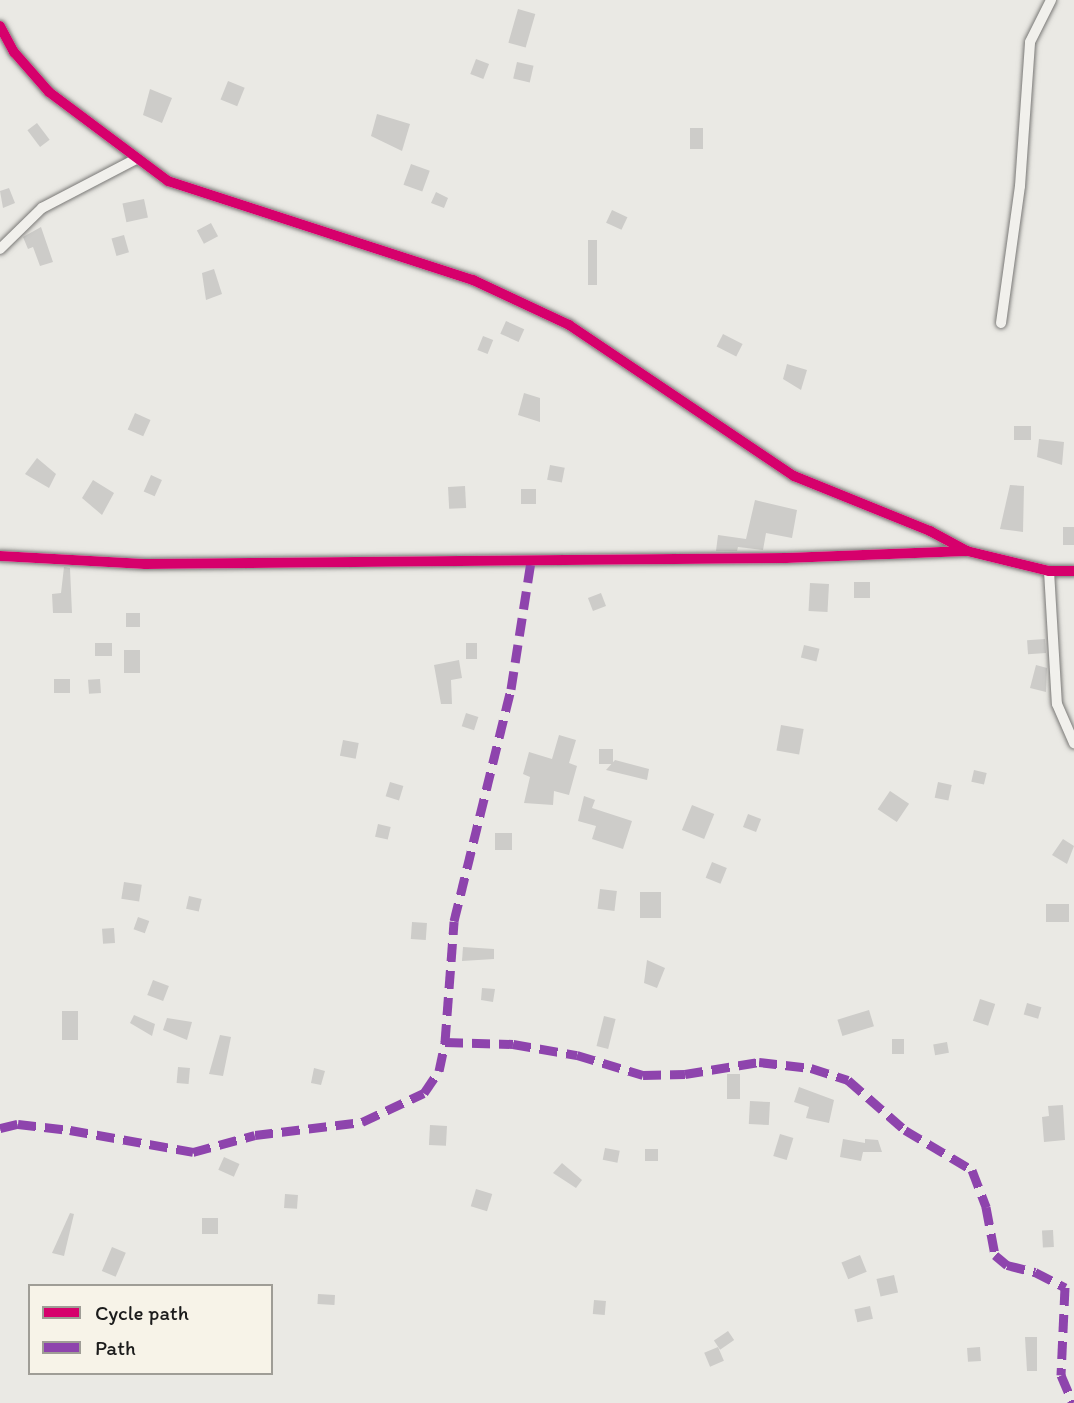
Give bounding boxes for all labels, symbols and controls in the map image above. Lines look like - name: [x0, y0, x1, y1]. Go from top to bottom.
- legend: [28, 1284, 273, 1375]
- text: Cycle path: [95, 1300, 189, 1325]
- text: Path: [95, 1335, 136, 1360]

